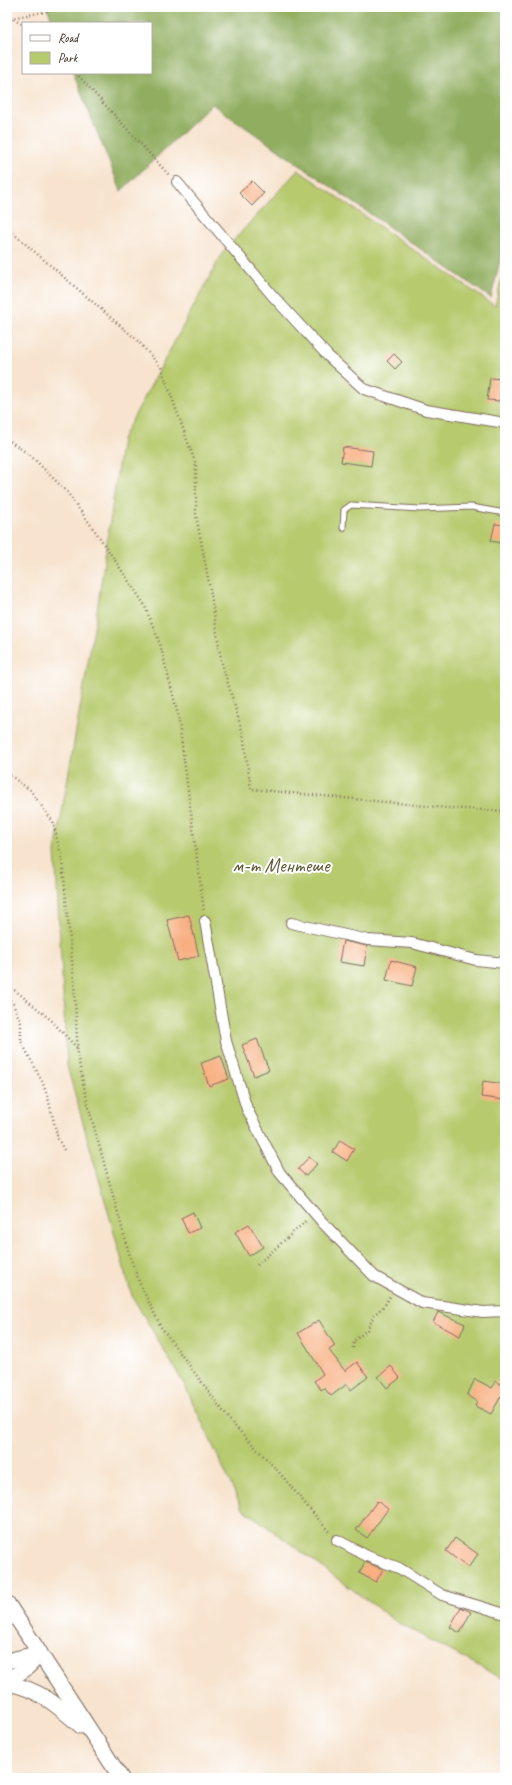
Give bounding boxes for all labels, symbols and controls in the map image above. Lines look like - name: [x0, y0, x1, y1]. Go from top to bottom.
- legend: [22, 22, 152, 74]
- text: Road: [58, 30, 80, 46]
- text: Park: [58, 50, 79, 66]
- park label: м-т Ментeше: [233, 853, 331, 878]

